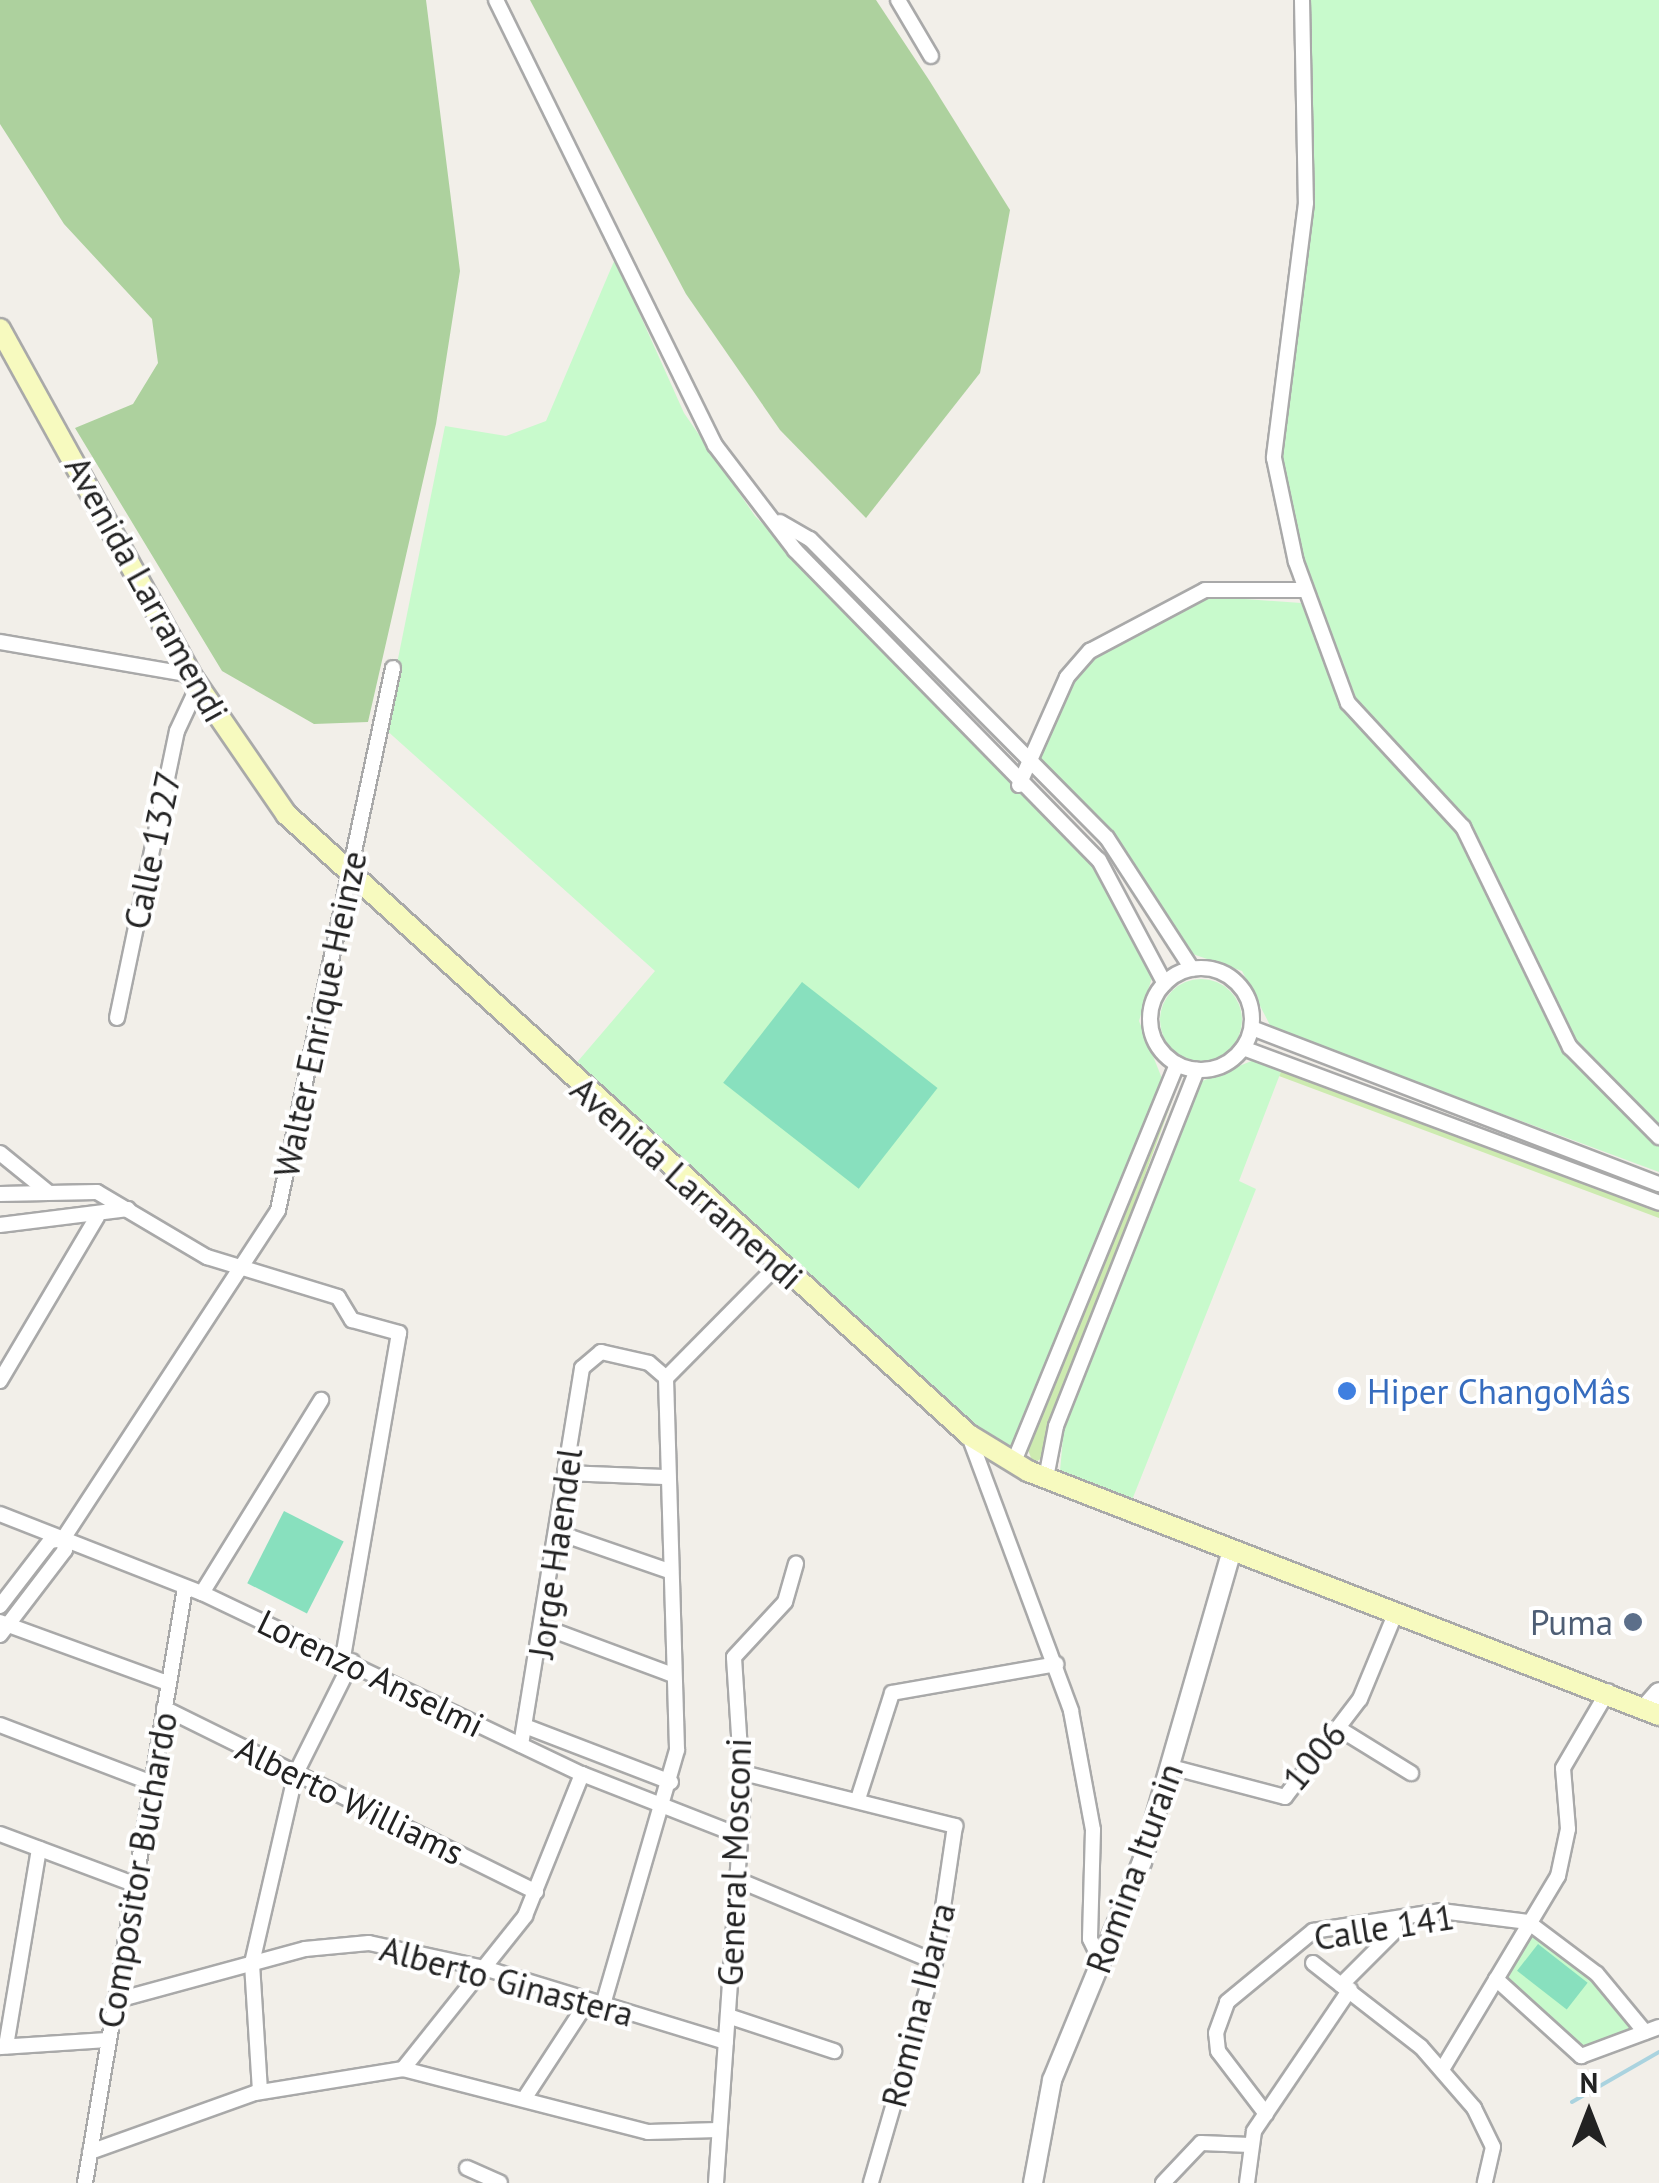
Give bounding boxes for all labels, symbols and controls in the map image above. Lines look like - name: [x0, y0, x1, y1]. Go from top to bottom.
- street label: Avenida Larramendi: [57, 449, 237, 729]
- street label: Calle 1327: [115, 767, 189, 933]
- street label: Walter Enrique Heinze: [265, 847, 375, 1181]
- street label: Avenida Larramendi: [563, 1068, 811, 1298]
- place label: Hiper ChangoMâs: [1367, 1370, 1631, 1412]
- marker: Hiper ChangoMâs: [1336, 1380, 1358, 1402]
- street label: Jorge Haendel: [519, 1445, 591, 1661]
- street label: Lorenzo Anselmi: [251, 1600, 491, 1746]
- place label: Puma: [1530, 1601, 1613, 1643]
- marker: Puma: [1622, 1611, 1644, 1633]
- street label: Compositor Buchardo: [89, 1709, 185, 2031]
- street label: 1006: [1273, 1713, 1355, 1799]
- street label: Alberto Williams: [229, 1727, 471, 1873]
- street label: General Mosconi: [709, 1737, 759, 1987]
- street label: Romina Iturain: [1077, 1757, 1191, 1979]
- street label: Calle 141: [1311, 1895, 1457, 1959]
- street label: Romina Ibarra: [872, 1898, 964, 2112]
- street label: Alberto Ginastera: [376, 1927, 638, 2035]
- north arrow: [1539, 2063, 1639, 2163]
- text: N: [1580, 2064, 1598, 2101]

